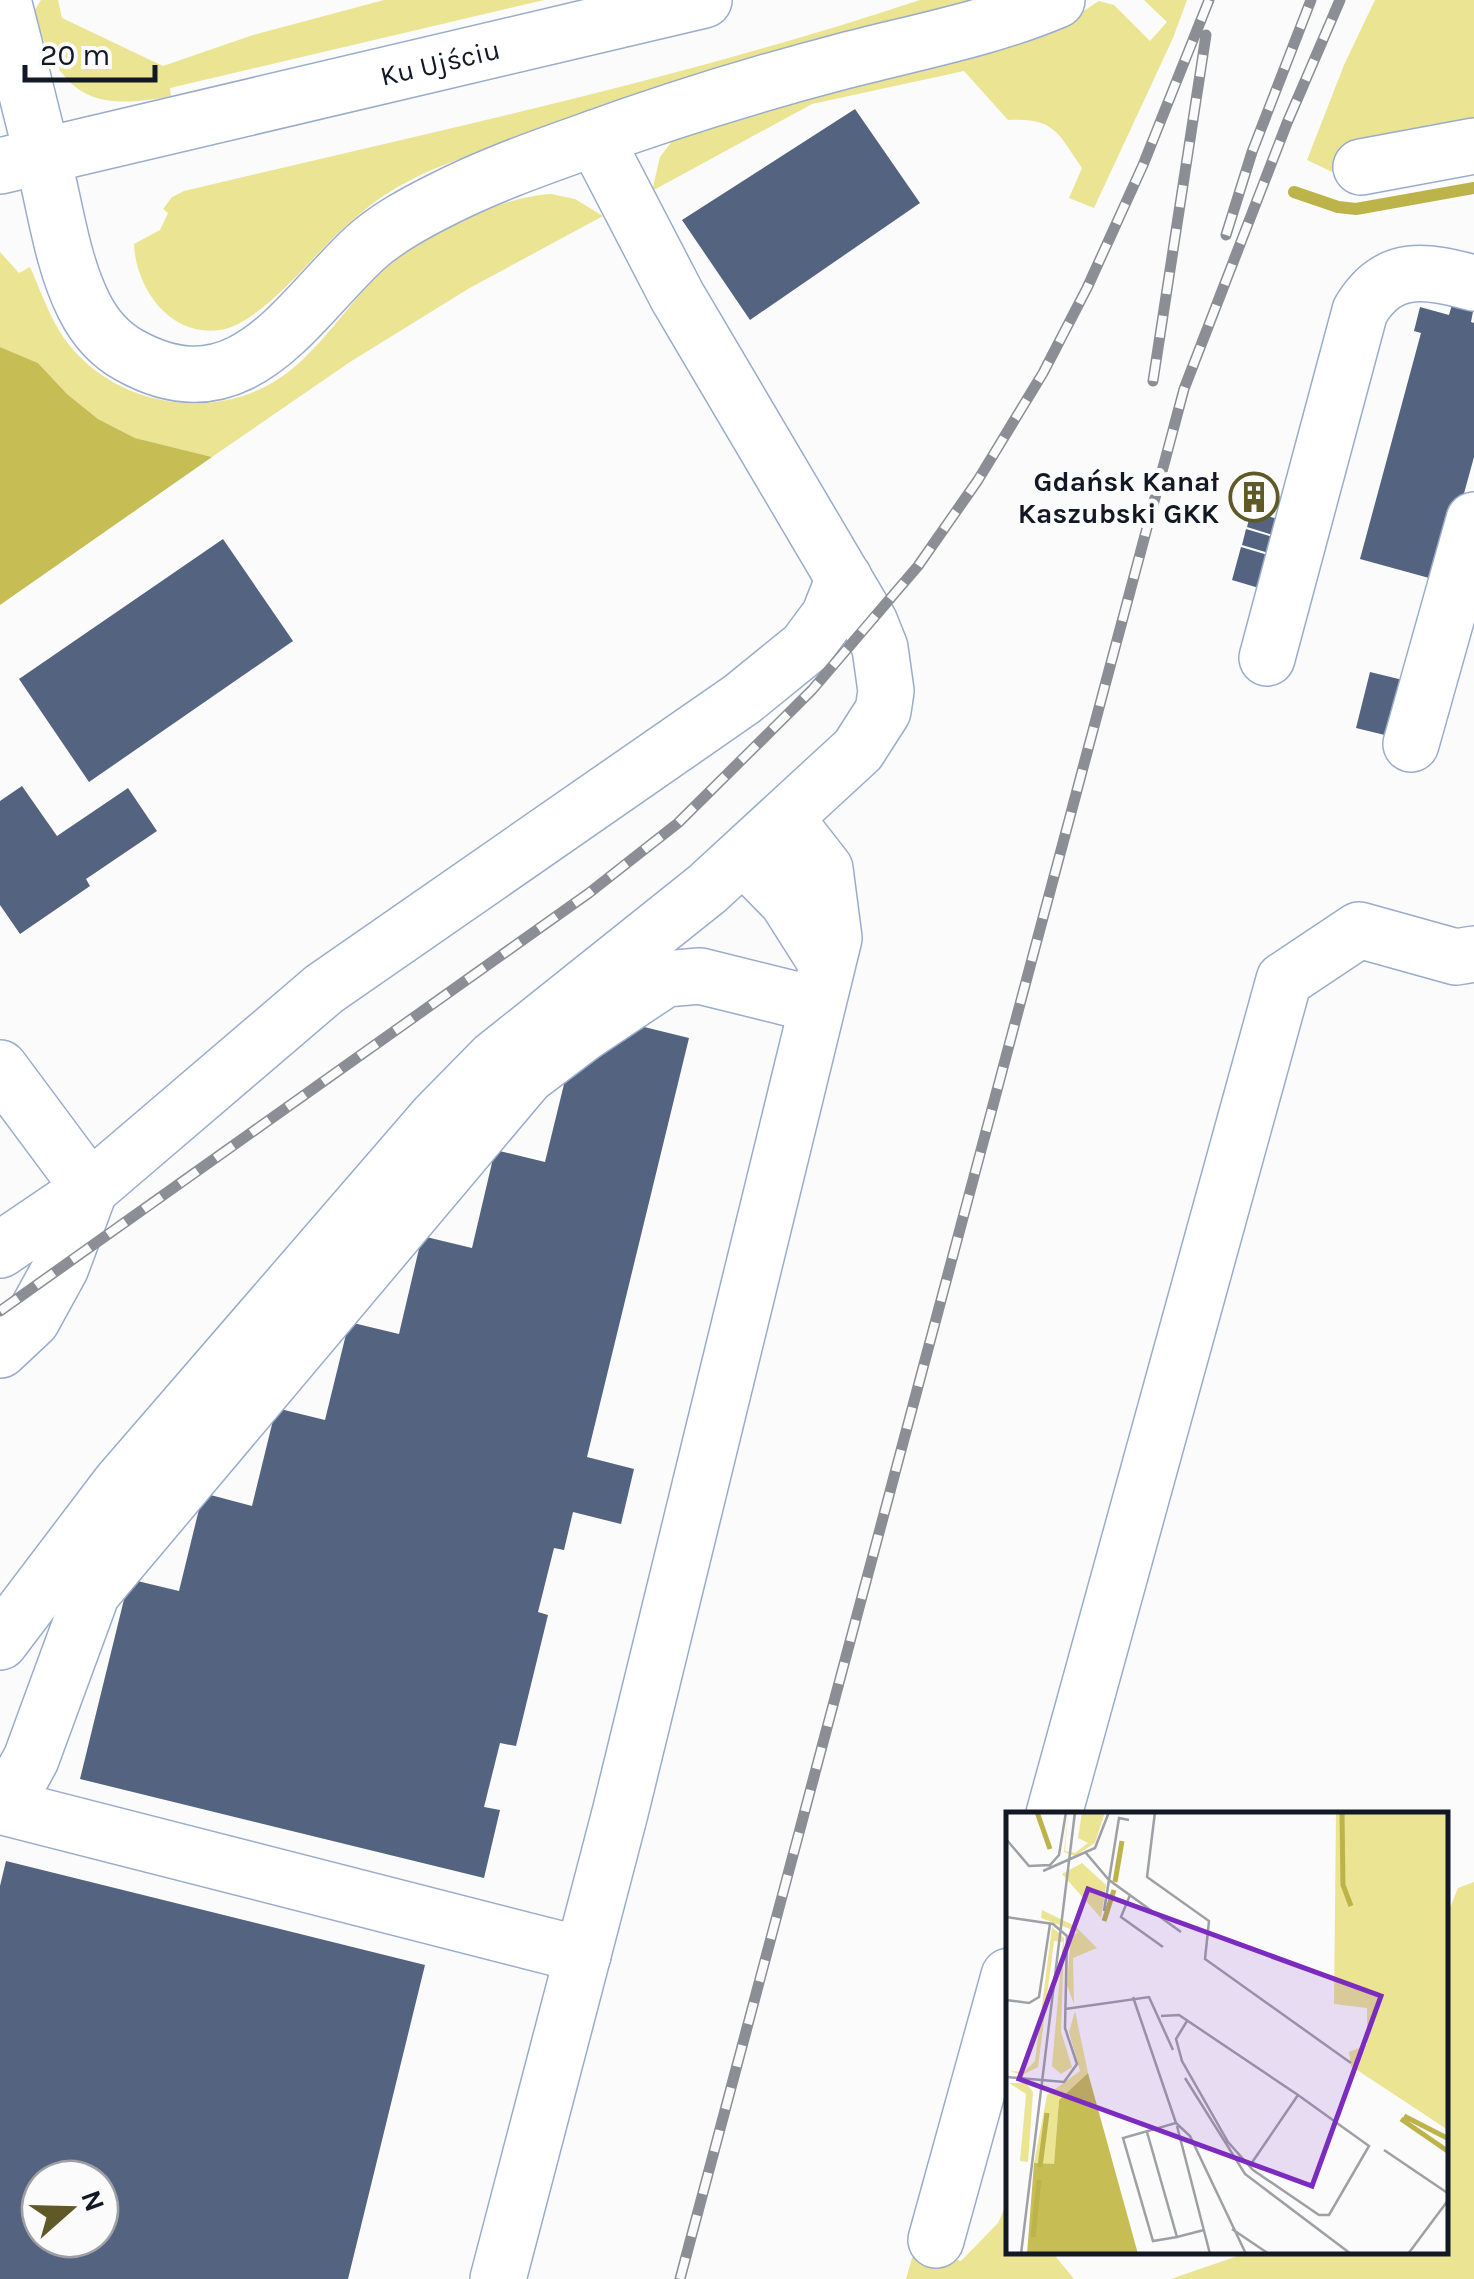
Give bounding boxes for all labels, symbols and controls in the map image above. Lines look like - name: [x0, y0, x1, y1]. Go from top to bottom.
- scale bar: [25, 20, 155, 82]
- street label: Ku Ujściu: [377, 33, 503, 93]
- text: 20 m: [40, 37, 110, 73]
- place label: Gdańsk Kanał Kaszubski GKK: [1018, 465, 1220, 530]
- building icon: Gdańsk Kanał Kaszubski GKK: [1228, 471, 1280, 523]
- inset map: [1006, 1812, 1449, 2254]
- north arrow: [20, 2159, 120, 2259]
- text: N: [74, 2186, 112, 2216]

